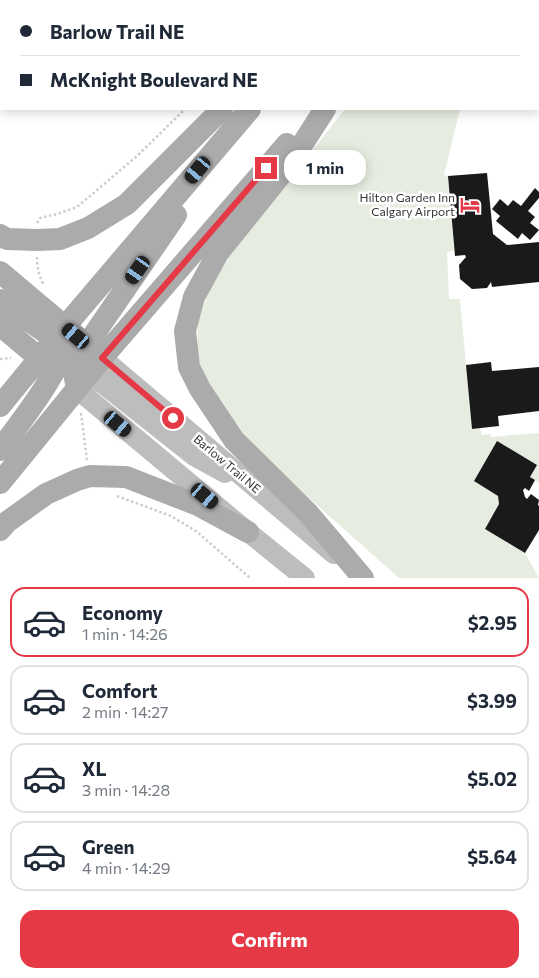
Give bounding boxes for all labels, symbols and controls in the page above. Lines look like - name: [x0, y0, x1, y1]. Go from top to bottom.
- text: Barlow Trail NE: [50, 20, 184, 43]
- text: McKnight Boulevard NE: [50, 68, 258, 91]
- callout: 1 min: [284, 150, 366, 186]
- car: [182, 154, 213, 186]
- route end: [255, 157, 277, 179]
- text: 1 min: [306, 158, 344, 177]
- place label: Hilton Garden Inn Calgary Airport: [359, 190, 455, 218]
- hotel icon: Hilton Garden Inn Calgary Airport: [459, 194, 481, 216]
- car: [123, 253, 152, 287]
- car: [59, 321, 92, 351]
- route start: [162, 407, 184, 429]
- car: [101, 409, 134, 439]
- street label: Barlow Trail NE: [191, 431, 264, 495]
- car: [188, 481, 221, 511]
- icon: car: [22, 600, 67, 645]
- text: Economy: [82, 601, 163, 624]
- text: $2.95: [468, 611, 517, 634]
- text: 1 min · 14:26: [82, 624, 168, 643]
- icon: car: [22, 678, 67, 723]
- text: Comfort: [82, 679, 158, 702]
- text: $3.99: [467, 689, 517, 712]
- text: 2 min · 14:27: [82, 702, 169, 721]
- icon: car: [22, 756, 67, 801]
- text: XL: [82, 757, 107, 780]
- text: $5.02: [467, 767, 517, 790]
- text: 3 min · 14:28: [82, 780, 170, 799]
- icon: car: [22, 834, 67, 879]
- text: Green: [82, 835, 134, 858]
- text: $5.64: [467, 845, 517, 868]
- text: 4 min · 14:29: [82, 858, 171, 877]
- button: Confirm: [20, 910, 519, 968]

